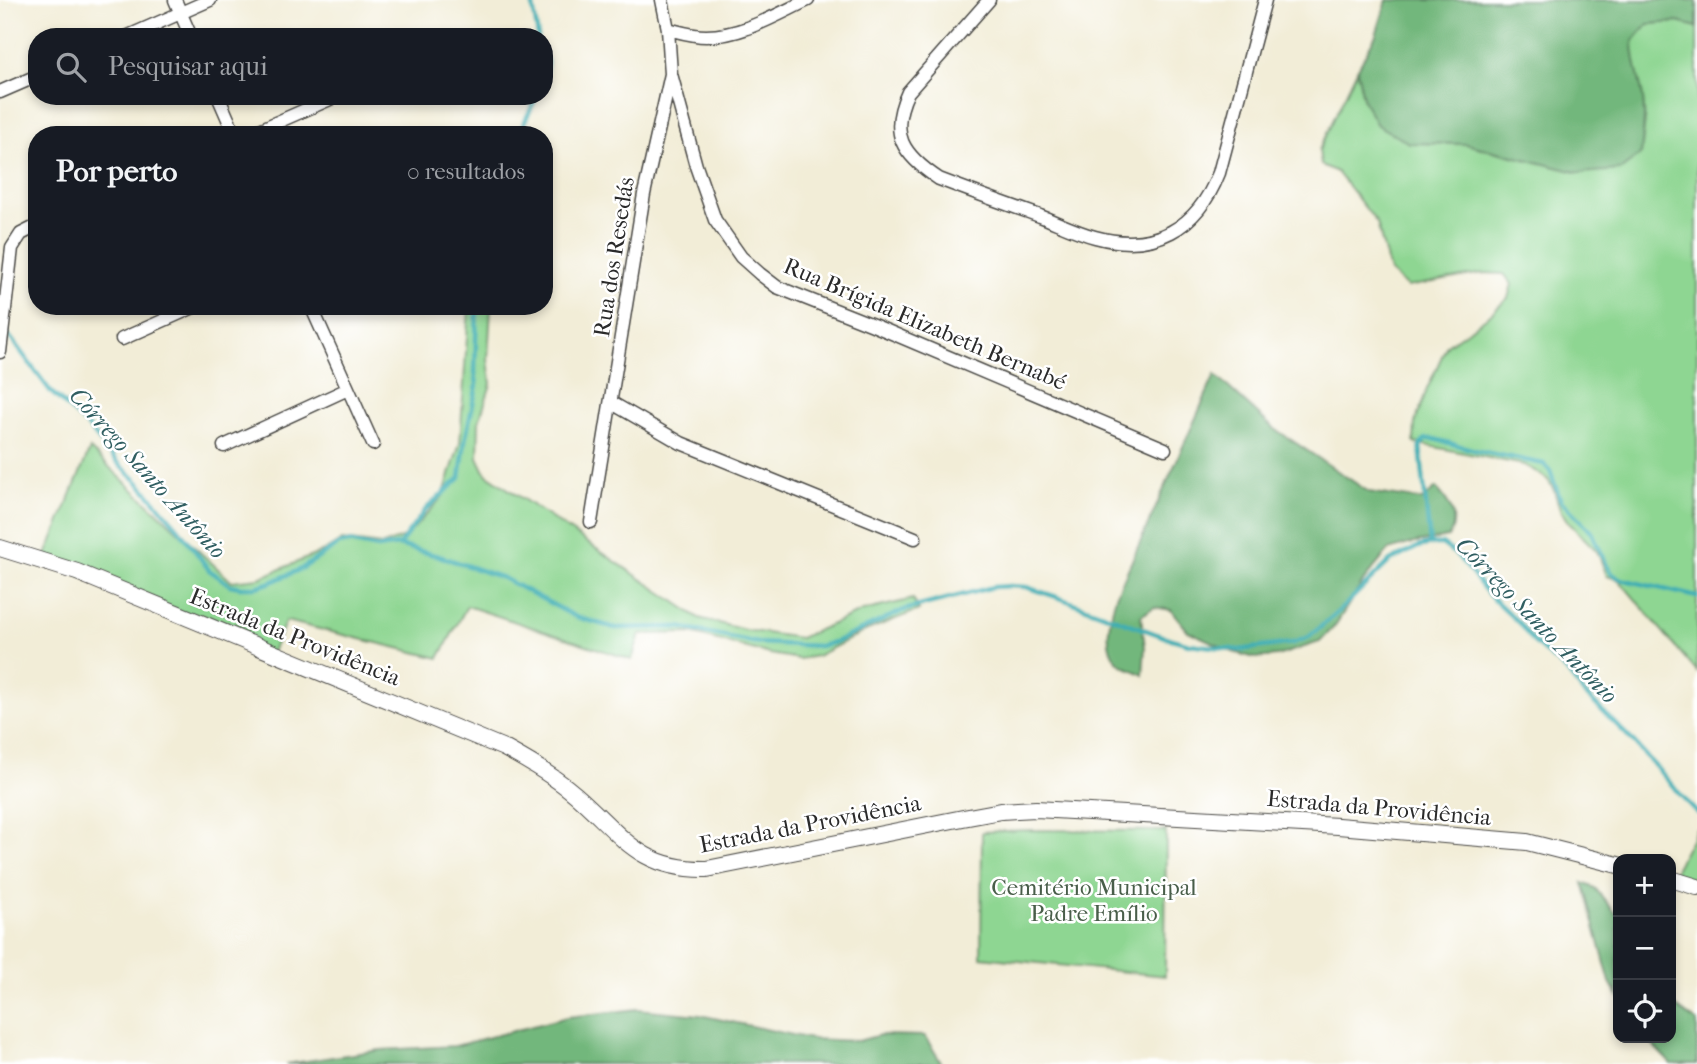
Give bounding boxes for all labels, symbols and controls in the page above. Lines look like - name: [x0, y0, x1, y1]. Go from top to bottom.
- search box: [28, 28, 553, 105]
- icon: search: [52, 48, 90, 86]
- text: Pesquisar aqui: [108, 51, 268, 82]
- text: Por perto: [56, 154, 178, 189]
- text: 0 resultados: [407, 158, 525, 185]
- street label: Rua dos Resedás: [588, 175, 640, 339]
- street label: Rua Brígida Elizabeth Bernabé: [780, 252, 1070, 396]
- water label: Córrego Santo Antônio: [64, 382, 232, 564]
- water label: Córrego Santo Antônio: [1450, 531, 1624, 709]
- street label: Estrada da Providência: [186, 582, 405, 692]
- street label: Estrada da Providência: [1266, 785, 1493, 831]
- street label: Estrada da Providência: [697, 789, 923, 859]
- map controls: [1613, 854, 1676, 1043]
- button: +: [1613, 854, 1676, 917]
- park label: Cemitério Municipal Padre Emílio: [991, 874, 1197, 927]
- button: −: [1613, 917, 1676, 980]
- button: locate: [1613, 980, 1676, 1043]

